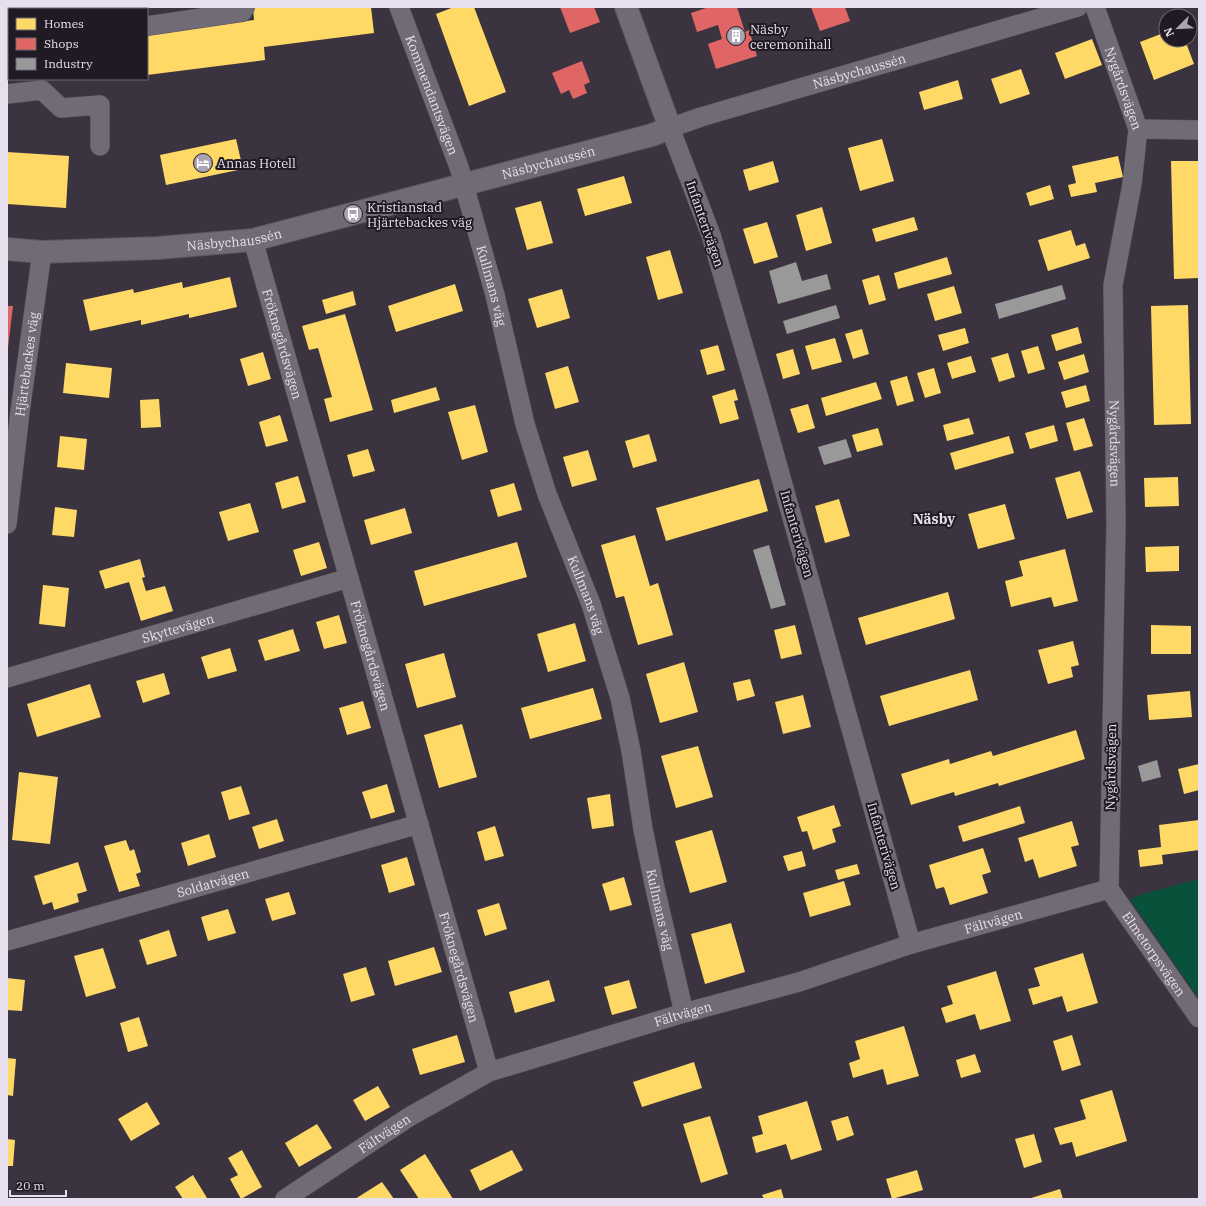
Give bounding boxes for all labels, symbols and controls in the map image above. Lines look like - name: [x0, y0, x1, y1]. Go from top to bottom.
- legend: [8, 8, 148, 80]
- north arrow: [1158, 8, 1198, 48]
- text: Homes: [44, 16, 84, 31]
- place label: Näsby ceremonihall: [750, 21, 832, 53]
- building icon: Näsby ceremonihall: [725, 25, 747, 47]
- text: N: [1161, 25, 1177, 39]
- street label: Kommendantsvägen: [402, 33, 462, 157]
- text: Shops: [44, 36, 79, 51]
- street label: Nygårdsvägen: [1101, 44, 1146, 132]
- street label: Näsbychaussén: [811, 49, 908, 92]
- text: Industry: [44, 56, 93, 71]
- street label: Näsbychaussén: [500, 142, 597, 183]
- hotel icon: Annas Hotell: [192, 152, 214, 174]
- place label: Annas Hotell: [217, 155, 296, 172]
- street label: Infanterivägen: [682, 179, 728, 269]
- place label: Kristianstad Hjärtebackes väg: [367, 199, 472, 231]
- bus stop icon: Kristianstad Hjärtebackes väg: [342, 203, 364, 225]
- street label: Näsbychaussén: [186, 224, 284, 254]
- street label: Kullmans väg: [473, 243, 510, 328]
- street label: Fröknegårdsvägen: [259, 287, 306, 401]
- street label: Hjärtebackes väg: [11, 311, 42, 417]
- street label: Nygårdsvägen: [1106, 400, 1124, 487]
- street label: Infanterivägen: [776, 488, 818, 580]
- district label: Näsby: [913, 510, 955, 528]
- street label: Kullmans väg: [564, 553, 608, 636]
- street label: Fröknegårdsvägen: [347, 598, 395, 713]
- street label: Skyttevägen: [140, 609, 216, 647]
- street label: Nygårdsvägen: [1102, 723, 1120, 811]
- street label: Infanterivägen: [863, 800, 905, 892]
- street label: Soldatvägen: [175, 864, 251, 901]
- street label: Kullmans väg: [643, 867, 678, 952]
- street label: Fältvägen: [962, 905, 1024, 937]
- street label: Elmetorpsvägen: [1119, 908, 1190, 1000]
- street label: Fröknegårdsvägen: [436, 910, 483, 1024]
- street label: Fältvägen: [652, 997, 714, 1030]
- street label: Fältvägen: [355, 1110, 414, 1157]
- scale bar: [10, 1172, 66, 1198]
- text: 20 m: [16, 1178, 45, 1193]

